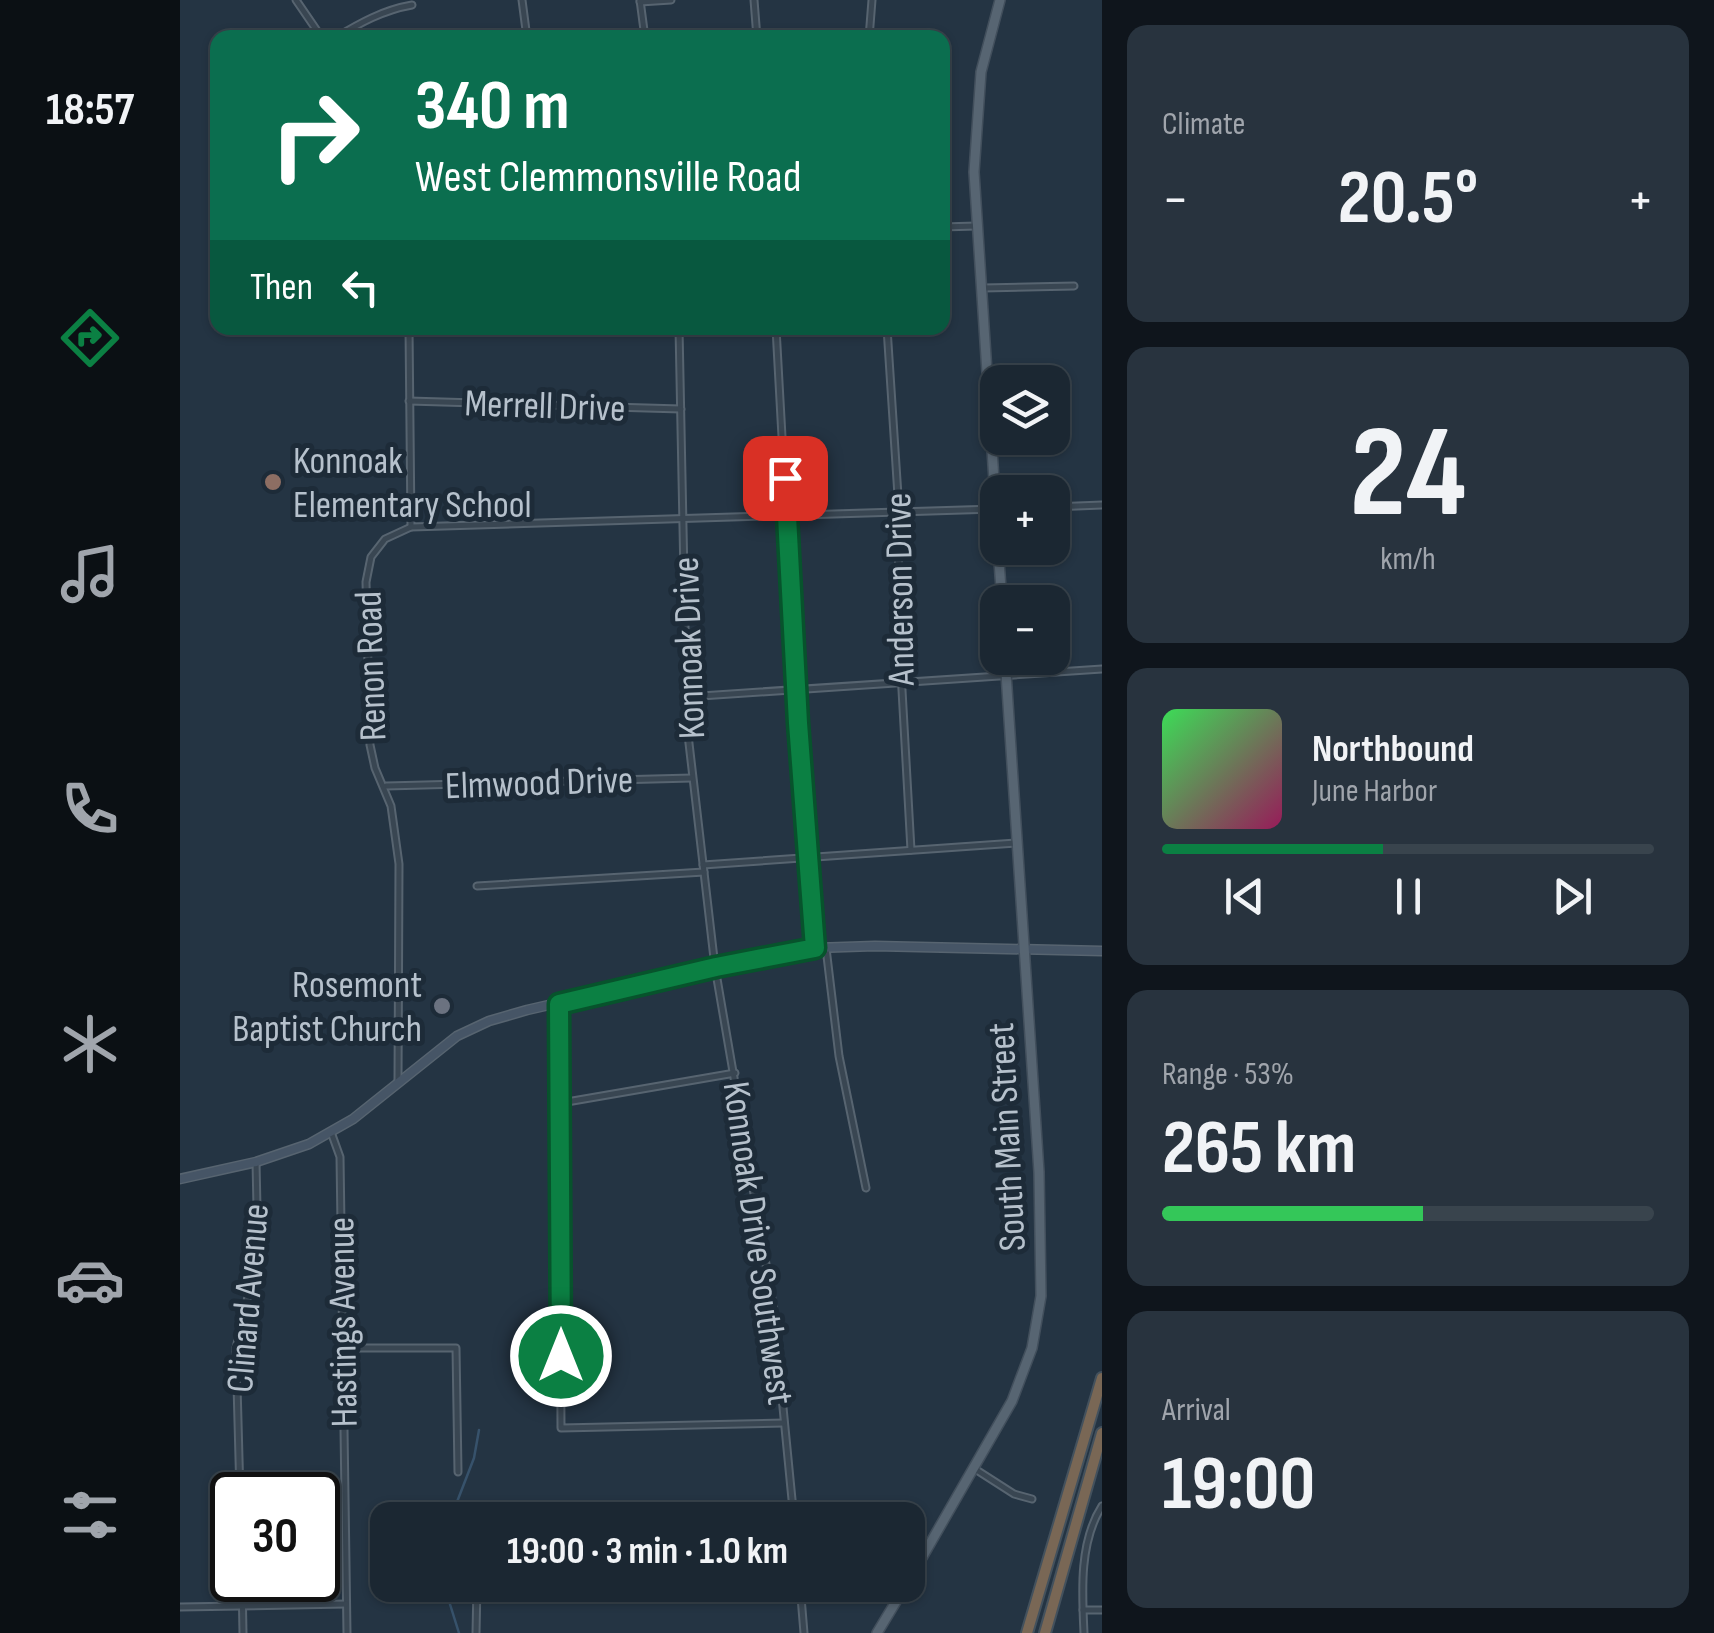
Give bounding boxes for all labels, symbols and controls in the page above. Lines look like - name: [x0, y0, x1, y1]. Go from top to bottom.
- text: 340 m: [415, 65, 570, 149]
- icon: right: [250, 70, 380, 200]
- text: 18:57: [46, 83, 134, 138]
- text: Climate: [1162, 105, 1245, 144]
- text: West Clemmonsville Road: [415, 150, 801, 205]
- text: 20.5°: [1338, 154, 1478, 245]
- text: −: [1162, 167, 1189, 234]
- text: +: [1627, 167, 1654, 234]
- icon: left: [333, 260, 388, 315]
- text: Then: [250, 265, 313, 310]
- icon: directions: [55, 303, 125, 373]
- map controls: [980, 365, 1070, 675]
- button: layers: [980, 365, 1070, 455]
- street label: Merrell Drive: [464, 381, 626, 432]
- text: 24: [1350, 397, 1466, 553]
- pin: [743, 436, 828, 521]
- place label: Konnoak Elementary School: [293, 439, 532, 528]
- icon: arrive: [758, 451, 813, 506]
- marker: Konnoak Elementary School: [262, 471, 284, 493]
- button: +: [980, 475, 1070, 565]
- street label: Anderson Drive: [876, 492, 925, 687]
- icon: music: [55, 539, 125, 609]
- text: km/h: [1380, 540, 1436, 579]
- street label: Konnoak Drive: [664, 556, 715, 740]
- button: −: [980, 585, 1070, 675]
- street label: Renon Road: [346, 590, 397, 742]
- text: Northbound: [1312, 727, 1474, 772]
- street label: Elmwood Drive: [444, 758, 634, 809]
- text: June Harbor: [1312, 772, 1437, 811]
- icon: phone: [55, 774, 125, 844]
- icon: previous: [1217, 869, 1272, 924]
- icon: pause: [1381, 869, 1436, 924]
- icon: next: [1545, 869, 1600, 924]
- place label: Rosemont Baptist Church: [232, 963, 422, 1052]
- marker: Rosemont Baptist Church: [431, 995, 453, 1017]
- icon: climate: [55, 1009, 125, 1079]
- street label: South Main Street: [979, 1022, 1036, 1252]
- text: Range · 53%: [1162, 1055, 1294, 1094]
- street label: Konnoak Drive Southwest: [713, 1079, 802, 1408]
- text: 265 km: [1162, 1104, 1356, 1195]
- street label: Clinard Avenue: [218, 1202, 279, 1394]
- street label: Hastings Avenue: [319, 1216, 368, 1427]
- icon: car: [55, 1245, 125, 1315]
- position arrow: [509, 1304, 613, 1408]
- text: Arrival: [1162, 1391, 1231, 1430]
- text: 19:00: [1162, 1440, 1315, 1531]
- speed limit sign: 30: [210, 1472, 340, 1602]
- icon: filters: [55, 1480, 125, 1550]
- text: 19:00 · 3 min · 1.0 km: [507, 1529, 788, 1574]

